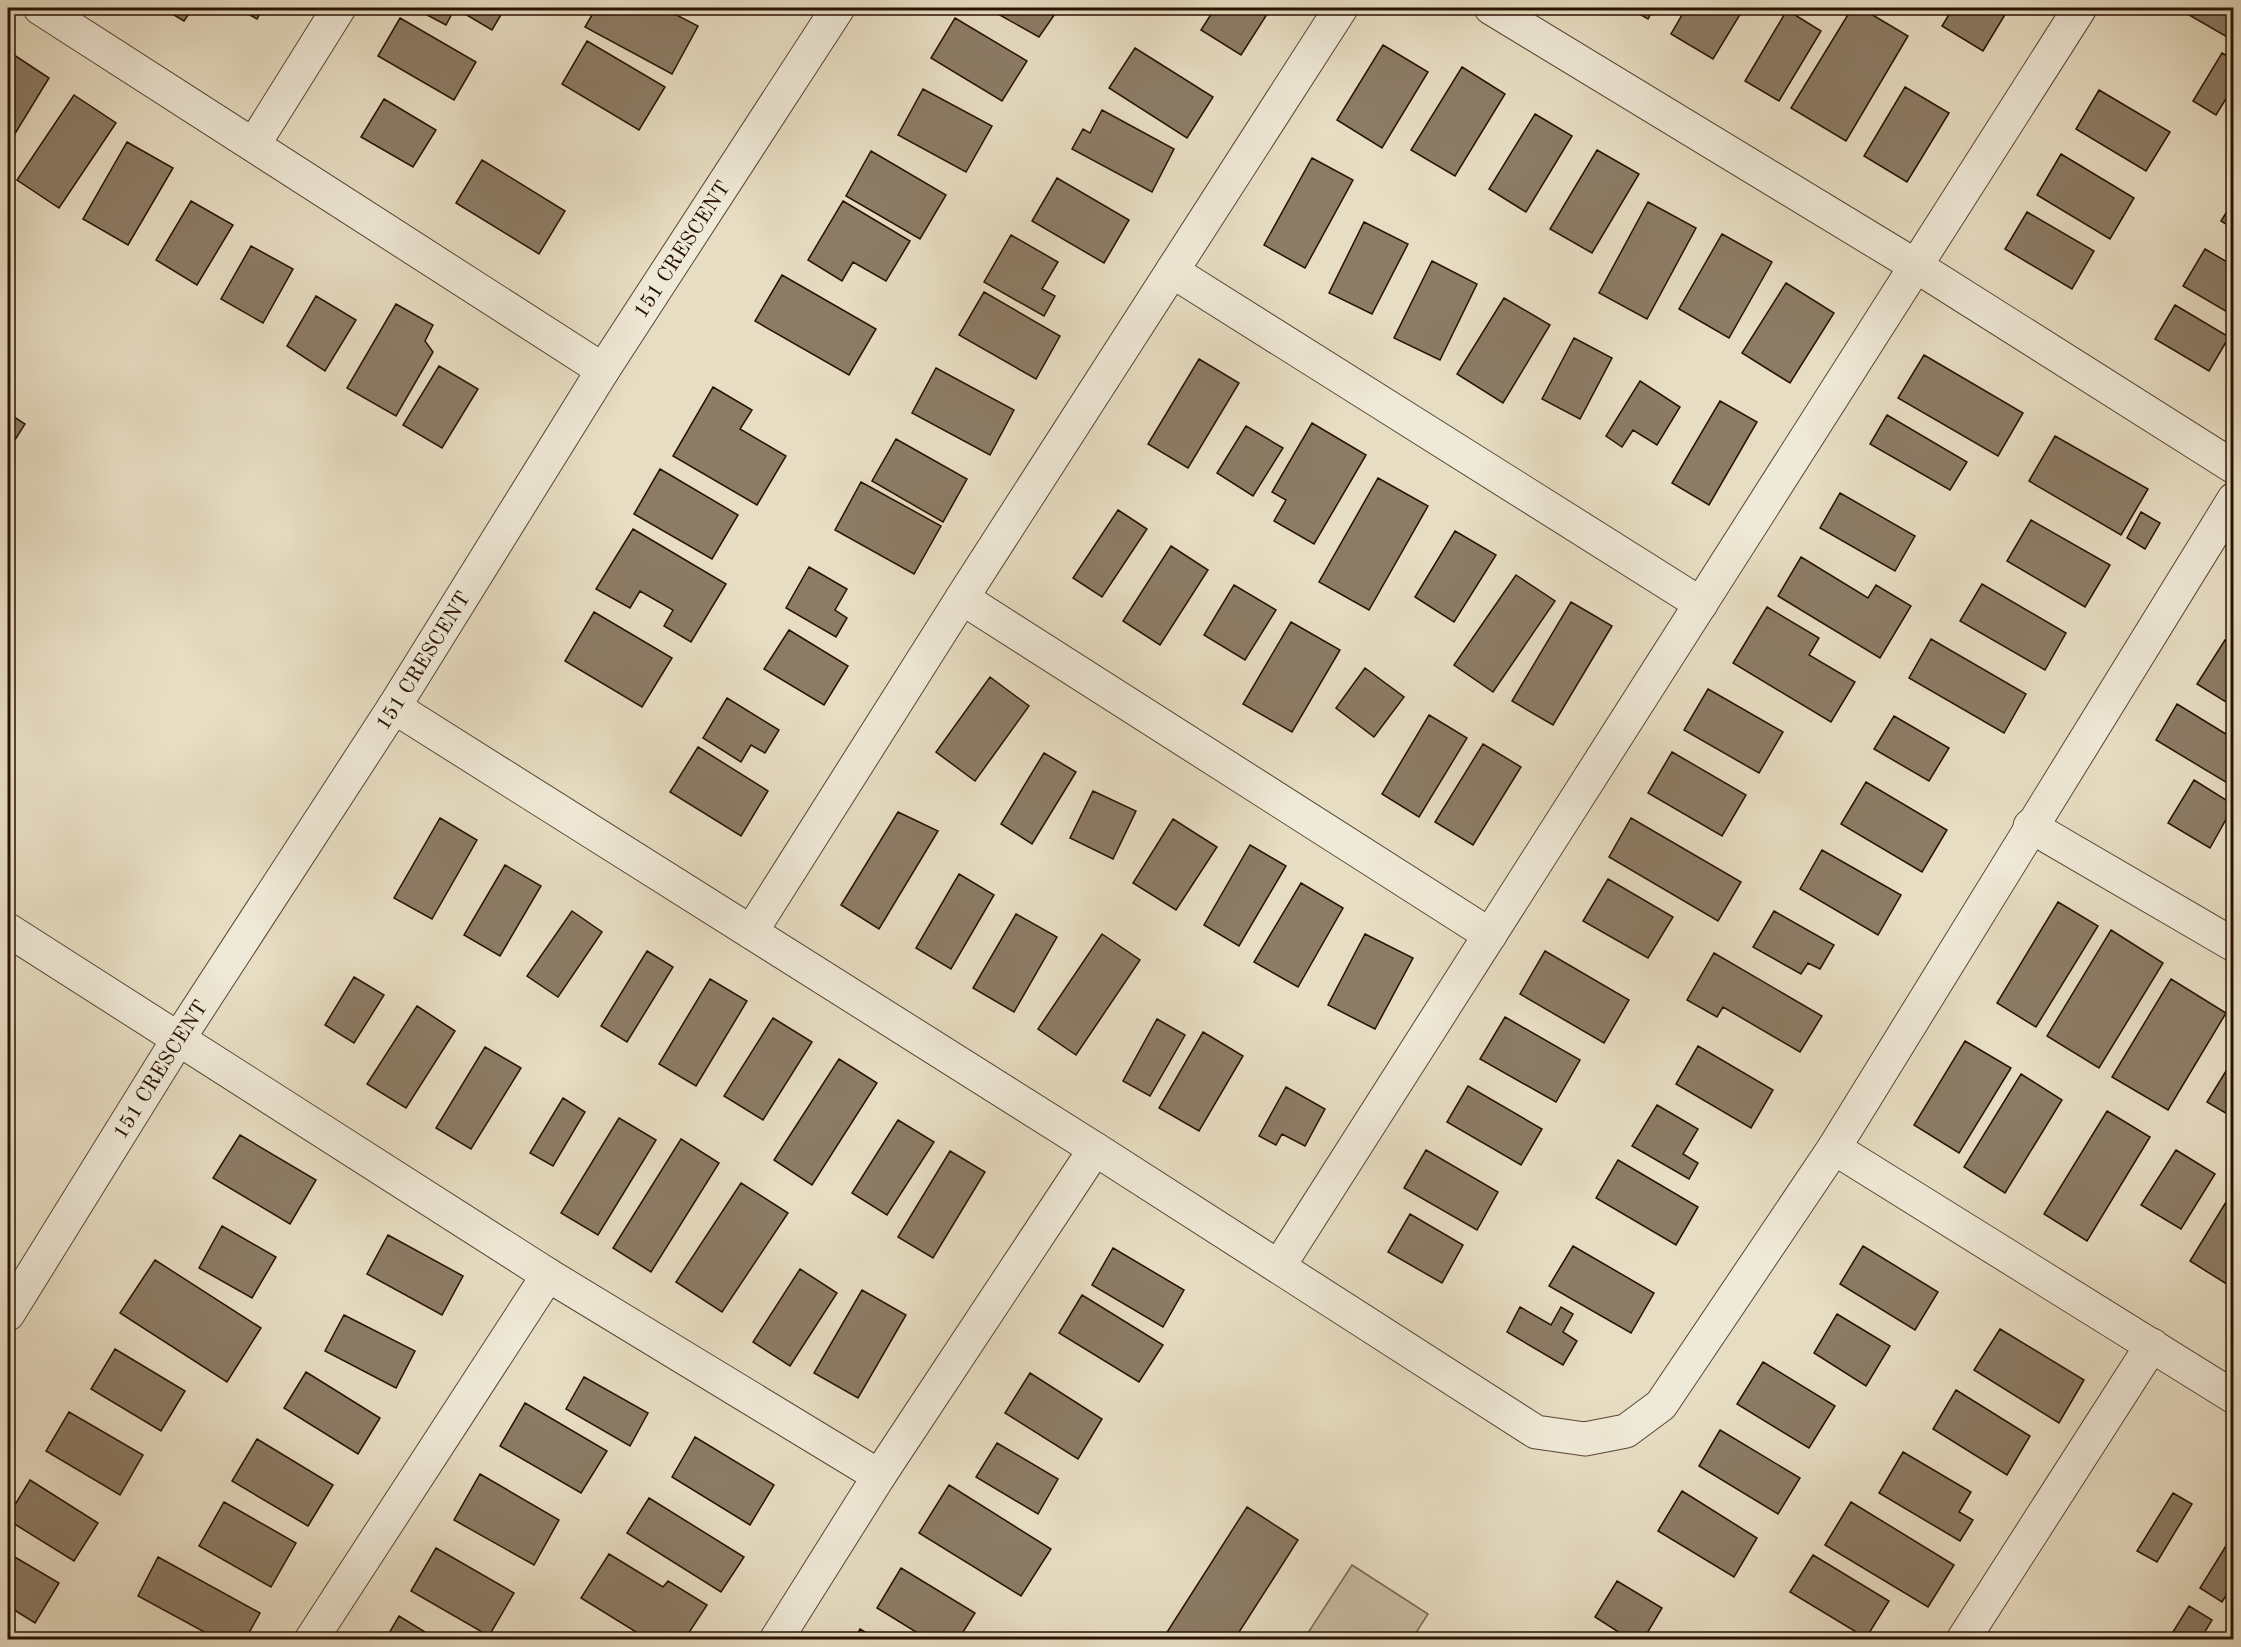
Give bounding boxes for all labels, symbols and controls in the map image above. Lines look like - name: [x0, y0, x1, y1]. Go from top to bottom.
- street label: 151 CRESCENT: [631, 178, 735, 322]
- street label: 151 CRESCENT: [373, 588, 475, 734]
- street label: 151 CRESCENT: [110, 997, 212, 1143]

